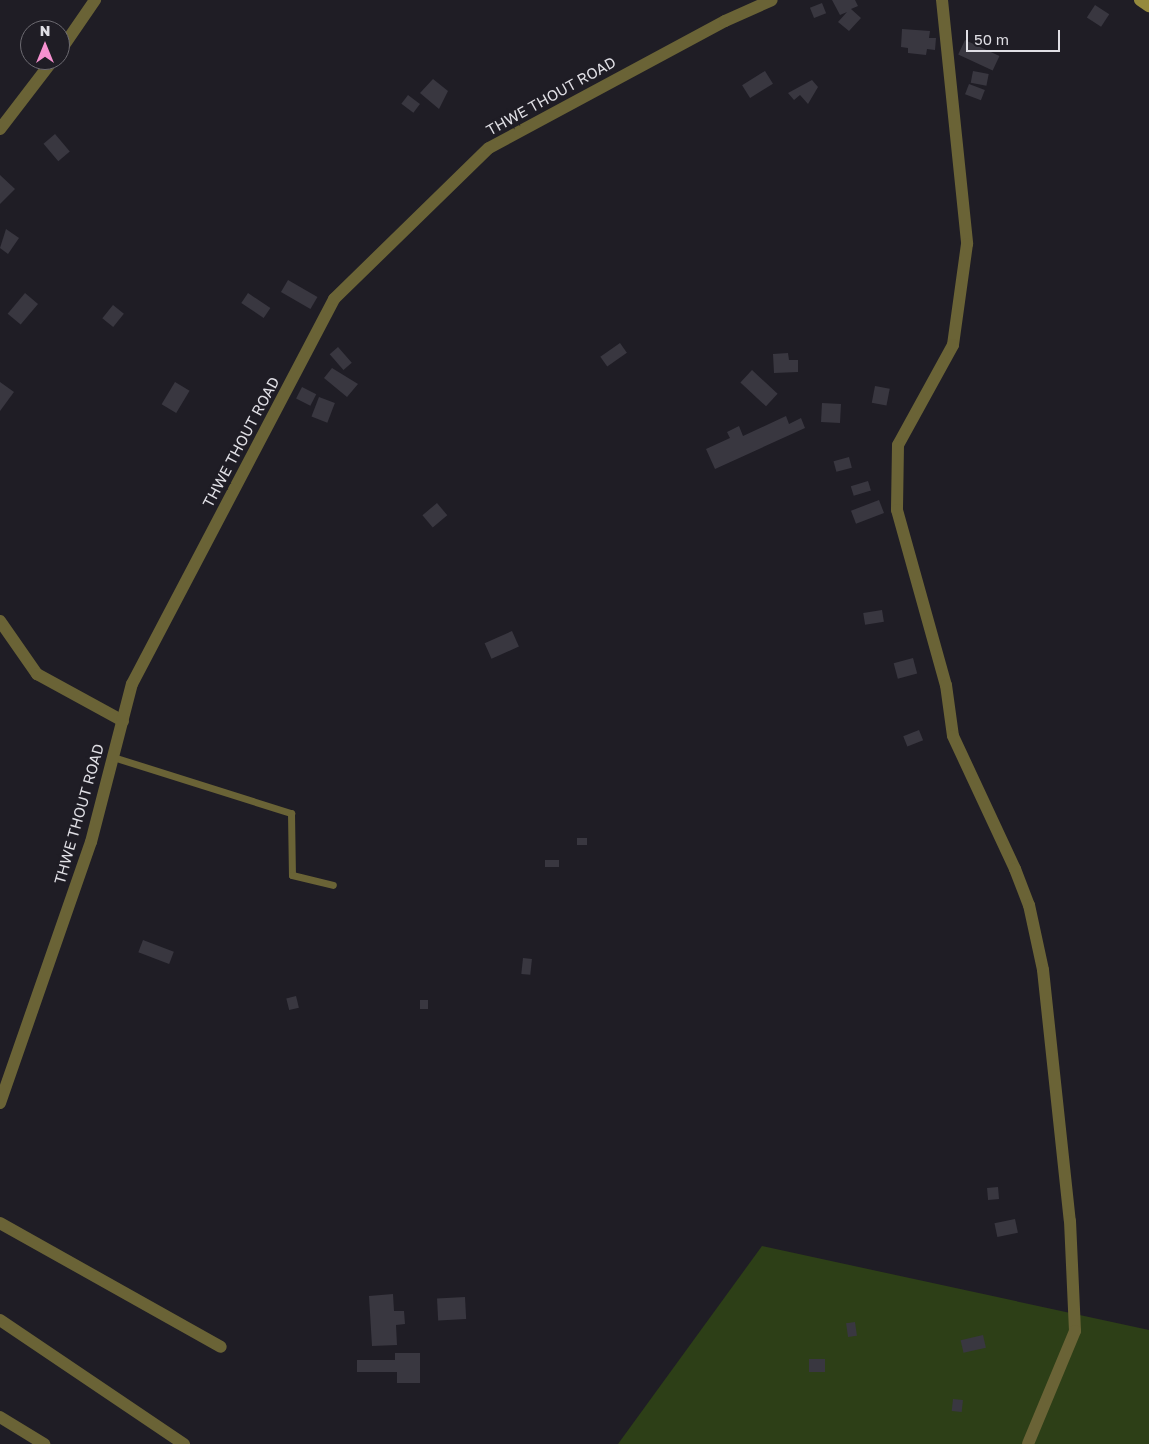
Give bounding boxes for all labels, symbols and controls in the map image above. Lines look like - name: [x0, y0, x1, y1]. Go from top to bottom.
- north arrow: [20, 20, 70, 70]
- scale bar: [969, 20, 1063, 52]
- text: N: [40, 22, 50, 39]
- text: 50 m: [974, 30, 1009, 48]
- street label: THWE THOUT ROAD: [483, 53, 619, 139]
- street label: THWE THOUT ROAD: [199, 374, 283, 510]
- street label: THWE THOUT ROAD: [50, 742, 108, 886]

